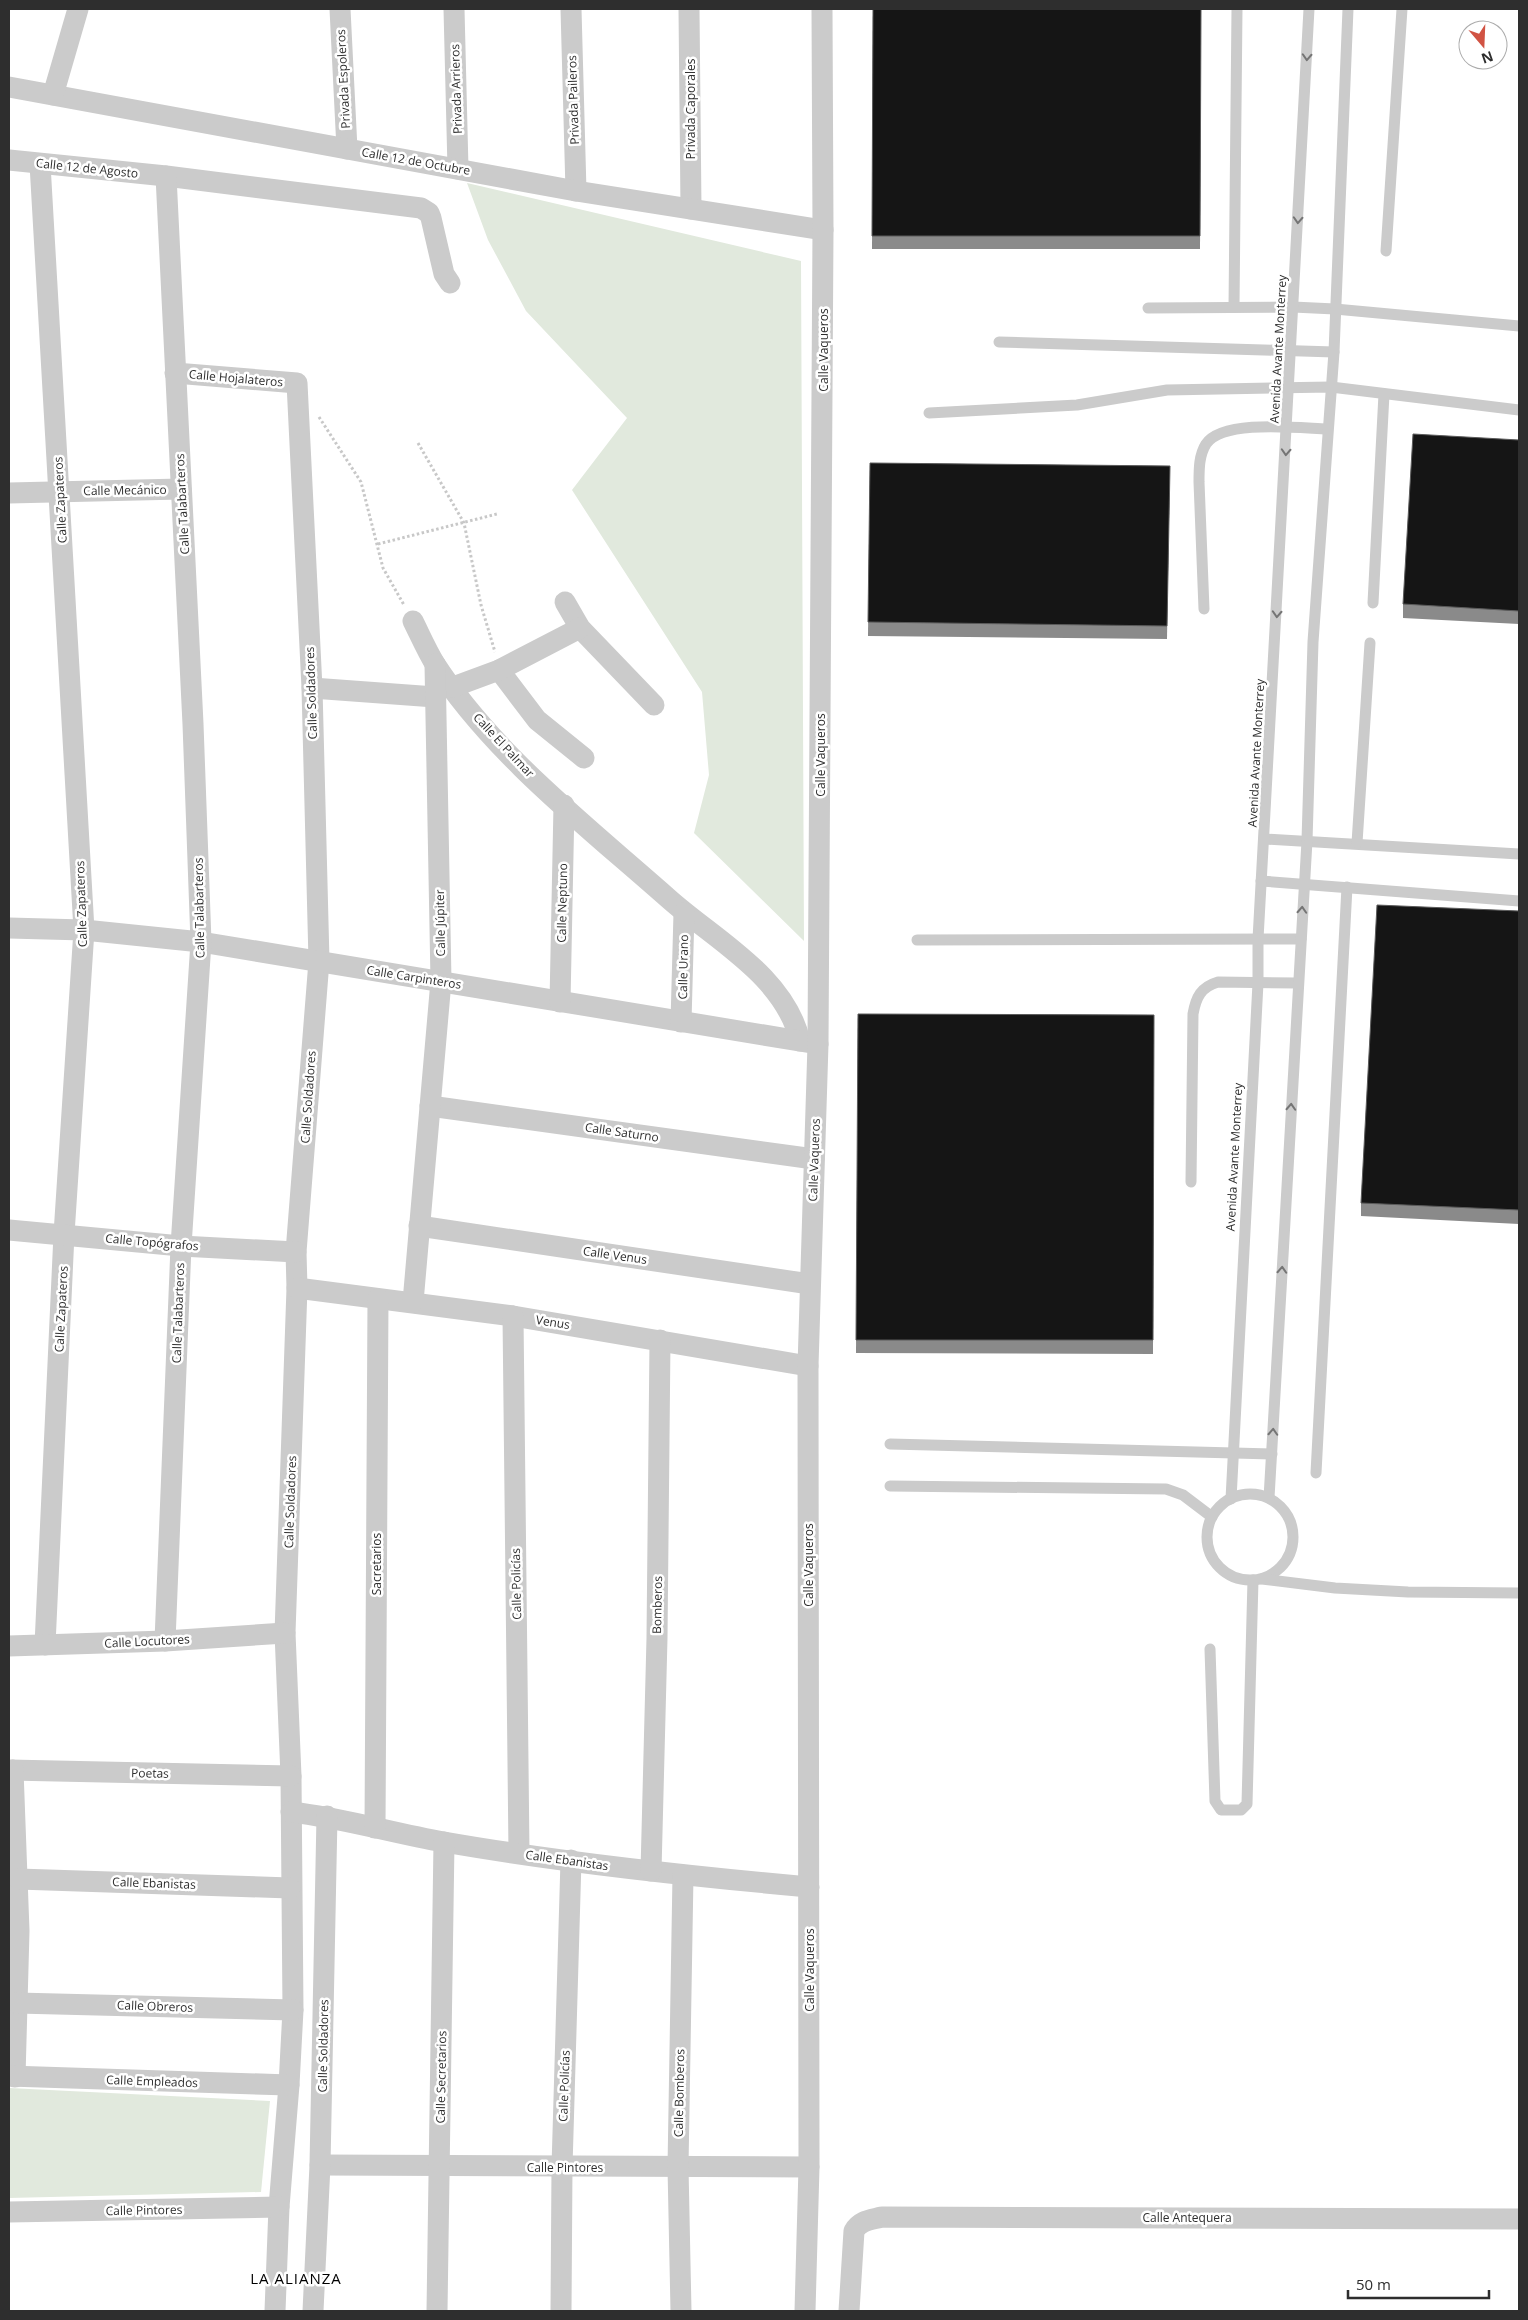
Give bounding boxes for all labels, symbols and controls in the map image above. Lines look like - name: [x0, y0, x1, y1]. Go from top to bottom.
- north arrow: [1458, 20, 1508, 70]
- street label: Privada Espoleros: [332, 29, 354, 129]
- street label: Privada Arrieros: [446, 43, 466, 134]
- text: N: [1479, 47, 1496, 69]
- one-way arrow: [1301, 54, 1312, 62]
- street label: Privada Paileros: [563, 55, 583, 145]
- street label: Privada Caporales: [682, 58, 699, 159]
- street label: Calle 12 de Octubre: [360, 143, 472, 179]
- street label: Calle 12 de Agosto: [35, 154, 139, 182]
- one-way arrow: [1292, 216, 1303, 224]
- street label: Avenida Avante Monterrey: [1266, 273, 1290, 424]
- street label: Calle Vaqueros: [815, 308, 832, 392]
- street label: Calle Hojalateros: [188, 365, 284, 391]
- one-way arrow: [1281, 448, 1292, 456]
- street label: Calle Talabarteros: [171, 453, 193, 555]
- street label: Calle Zapateros: [49, 456, 71, 544]
- street label: Calle Mecánico: [83, 481, 167, 499]
- one-way arrow: [1271, 610, 1282, 618]
- street label: Calle Soldadores: [301, 646, 321, 740]
- street label: Avenida Avante Monterrey: [1244, 677, 1268, 828]
- street label: Calle El Palmar: [470, 709, 538, 781]
- street label: Calle Vaqueros: [812, 713, 829, 797]
- street label: Calle Talabarteros: [190, 857, 208, 959]
- street label: Calle Zapateros: [71, 860, 91, 948]
- street label: Calle Neptuno: [553, 863, 571, 943]
- street label: Calle Júpiter: [431, 889, 449, 957]
- one-way arrow: [1297, 906, 1308, 914]
- street label: Calle Urano: [674, 934, 692, 1000]
- street label: Calle Carpinteros: [365, 961, 463, 993]
- street label: Calle Soldadores: [296, 1050, 320, 1144]
- street label: Avenida Avante Monterrey: [1222, 1081, 1246, 1232]
- one-way arrow: [1285, 1103, 1296, 1111]
- street label: Calle Saturno: [584, 1118, 660, 1146]
- street label: Calle Vaqueros: [804, 1118, 824, 1202]
- street label: Calle Topógrafos: [105, 1229, 200, 1255]
- street label: Calle Venus: [582, 1242, 648, 1268]
- street label: Calle Talabarteros: [168, 1262, 188, 1364]
- street label: Calle Zapateros: [50, 1265, 72, 1353]
- one-way arrow: [1276, 1265, 1287, 1273]
- street label: Venus: [535, 1311, 572, 1333]
- one-way arrow: [1267, 1428, 1278, 1436]
- street label: Calle Soldadores: [280, 1455, 300, 1549]
- street label: Calle Vaqueros: [800, 1523, 817, 1607]
- street label: Sacretarios: [368, 1532, 385, 1595]
- street label: Calle Policías: [507, 1548, 525, 1620]
- street label: Bomberos: [648, 1576, 666, 1634]
- street label: Calle Locutores: [104, 1630, 190, 1652]
- street label: Poetas: [131, 1764, 169, 1782]
- street label: Calle Ebanistas: [524, 1846, 610, 1874]
- street label: Calle Ebanistas: [112, 1873, 196, 1893]
- street label: Calle Vaqueros: [801, 1928, 818, 2012]
- street label: Calle Obreros: [117, 1996, 194, 2016]
- street label: Calle Soldadores: [314, 1999, 332, 2093]
- street label: Calle Secretarios: [432, 2030, 450, 2123]
- street label: Calle Bomberos: [670, 2049, 688, 2137]
- street label: Calle Policías: [554, 2050, 574, 2122]
- street label: Calle Empleados: [106, 2071, 199, 2091]
- street label: Calle Pintores: [527, 2159, 604, 2176]
- street label: Calle Pintores: [106, 2201, 183, 2219]
- street label: Calle Antequera: [1142, 2209, 1232, 2226]
- district label: LA ALIANZA: [250, 2268, 342, 2288]
- scale bar: [1348, 2268, 1489, 2300]
- text: 50 m: [1356, 2274, 1391, 2294]

